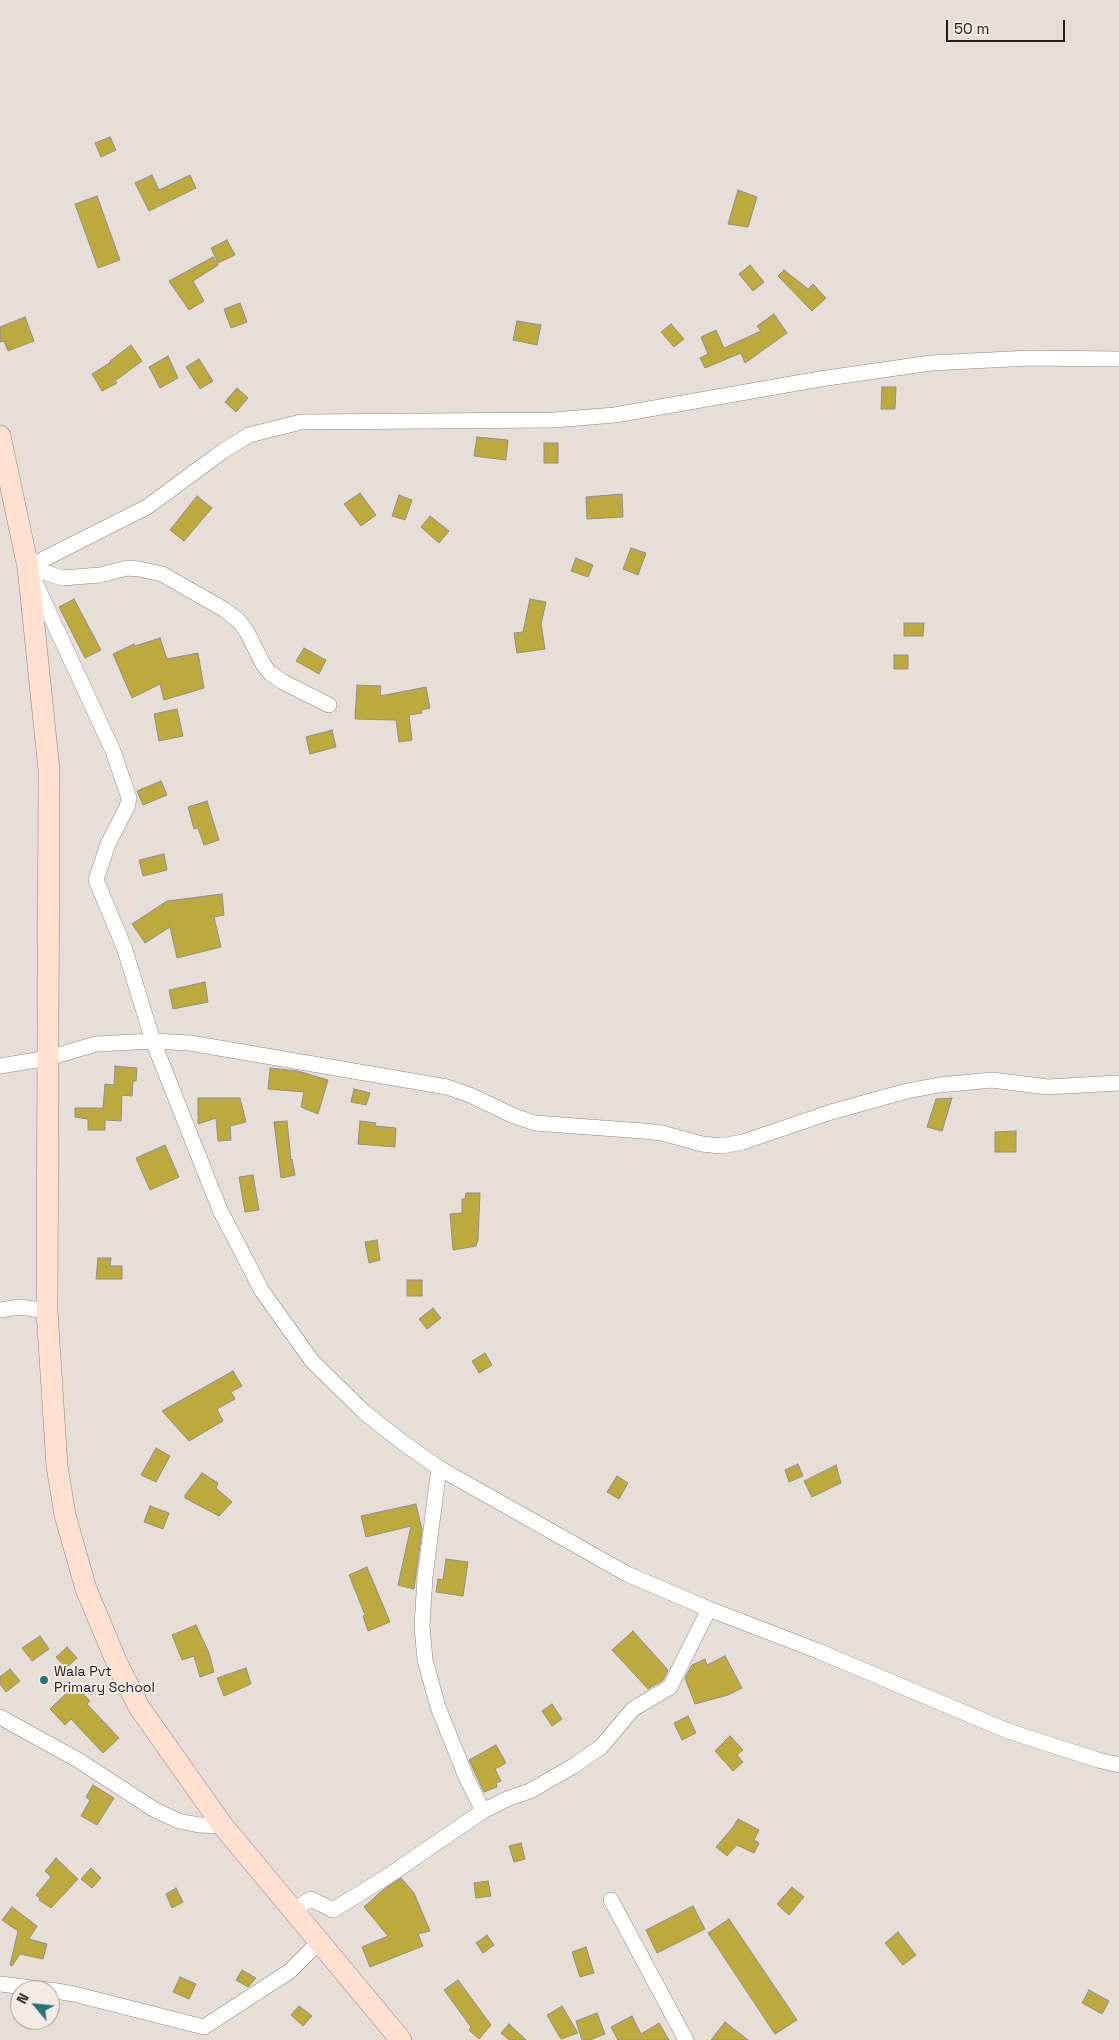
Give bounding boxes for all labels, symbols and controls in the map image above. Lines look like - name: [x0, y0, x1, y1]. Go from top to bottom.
- scale bar: [949, 10, 1068, 42]
- text: 50 m: [954, 19, 989, 38]
- place label: Wala Pvt Primary School: [54, 1664, 155, 1696]
- marker: Wala Pvt Primary School: [38, 1674, 50, 1686]
- north arrow: [10, 1980, 60, 2030]
- text: N: [12, 1990, 33, 2007]

